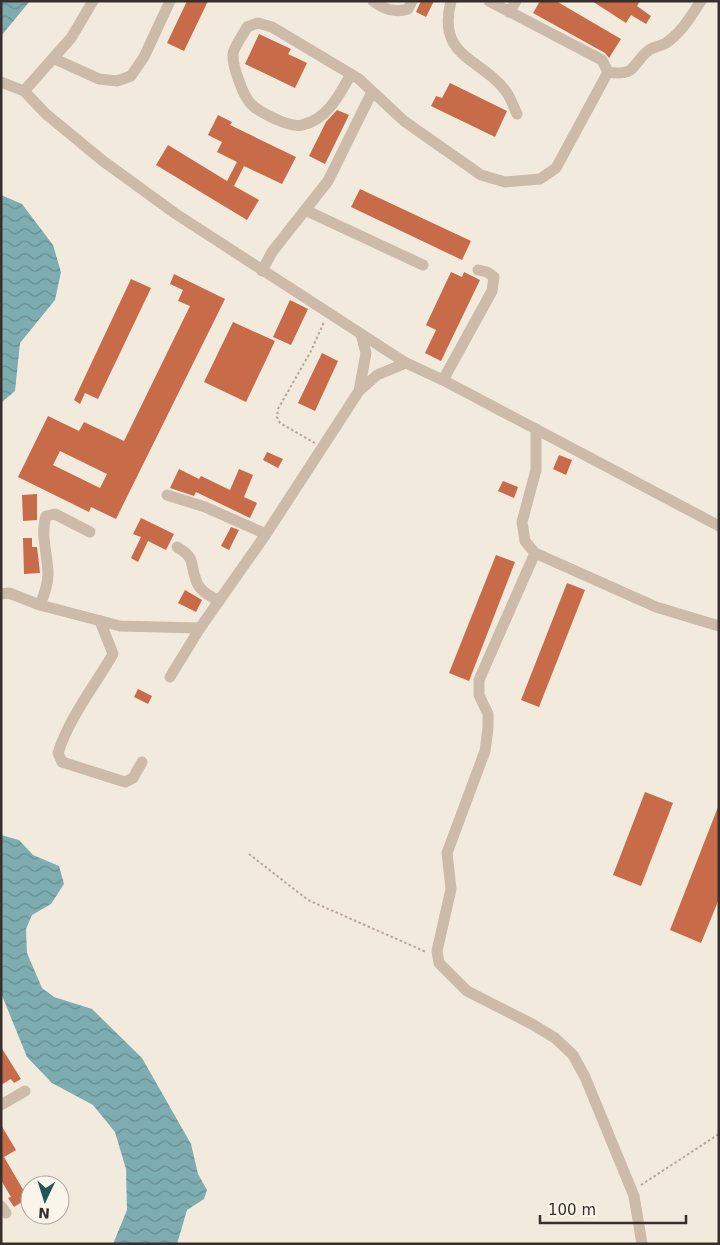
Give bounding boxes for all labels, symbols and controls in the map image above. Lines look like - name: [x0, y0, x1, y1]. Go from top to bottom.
- north arrow: [20, 1175, 70, 1225]
- scale bar: [540, 1192, 686, 1224]
- text: 100 m: [548, 1201, 596, 1219]
- text: N: [38, 1205, 50, 1221]

